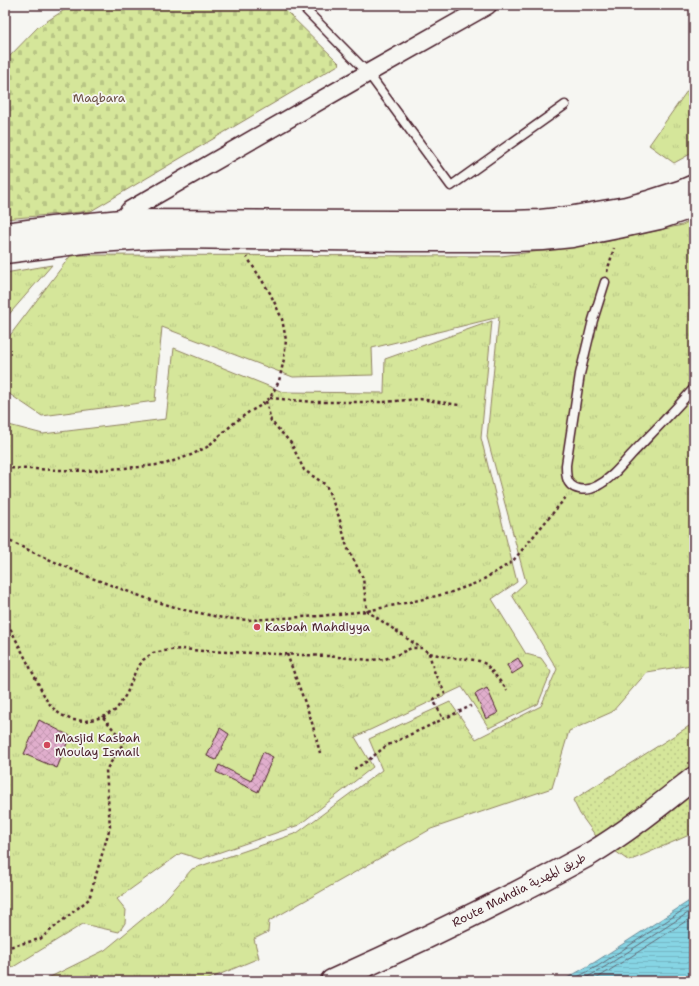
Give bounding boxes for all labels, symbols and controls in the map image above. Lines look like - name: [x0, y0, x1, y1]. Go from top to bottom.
- park label: Maqbara: [73, 90, 126, 106]
- place label: Kasbah Mahdiyya: [265, 619, 370, 635]
- marker: Kasbah Mahdiyya: [252, 622, 262, 632]
- place label: Masjid Kasbah Moulay Ismail: [55, 730, 140, 760]
- marker: Masjid Kasbah Moulay Ismail: [42, 740, 52, 750]
- street label: Route Mahdia طريق المهدية: [449, 849, 589, 931]

